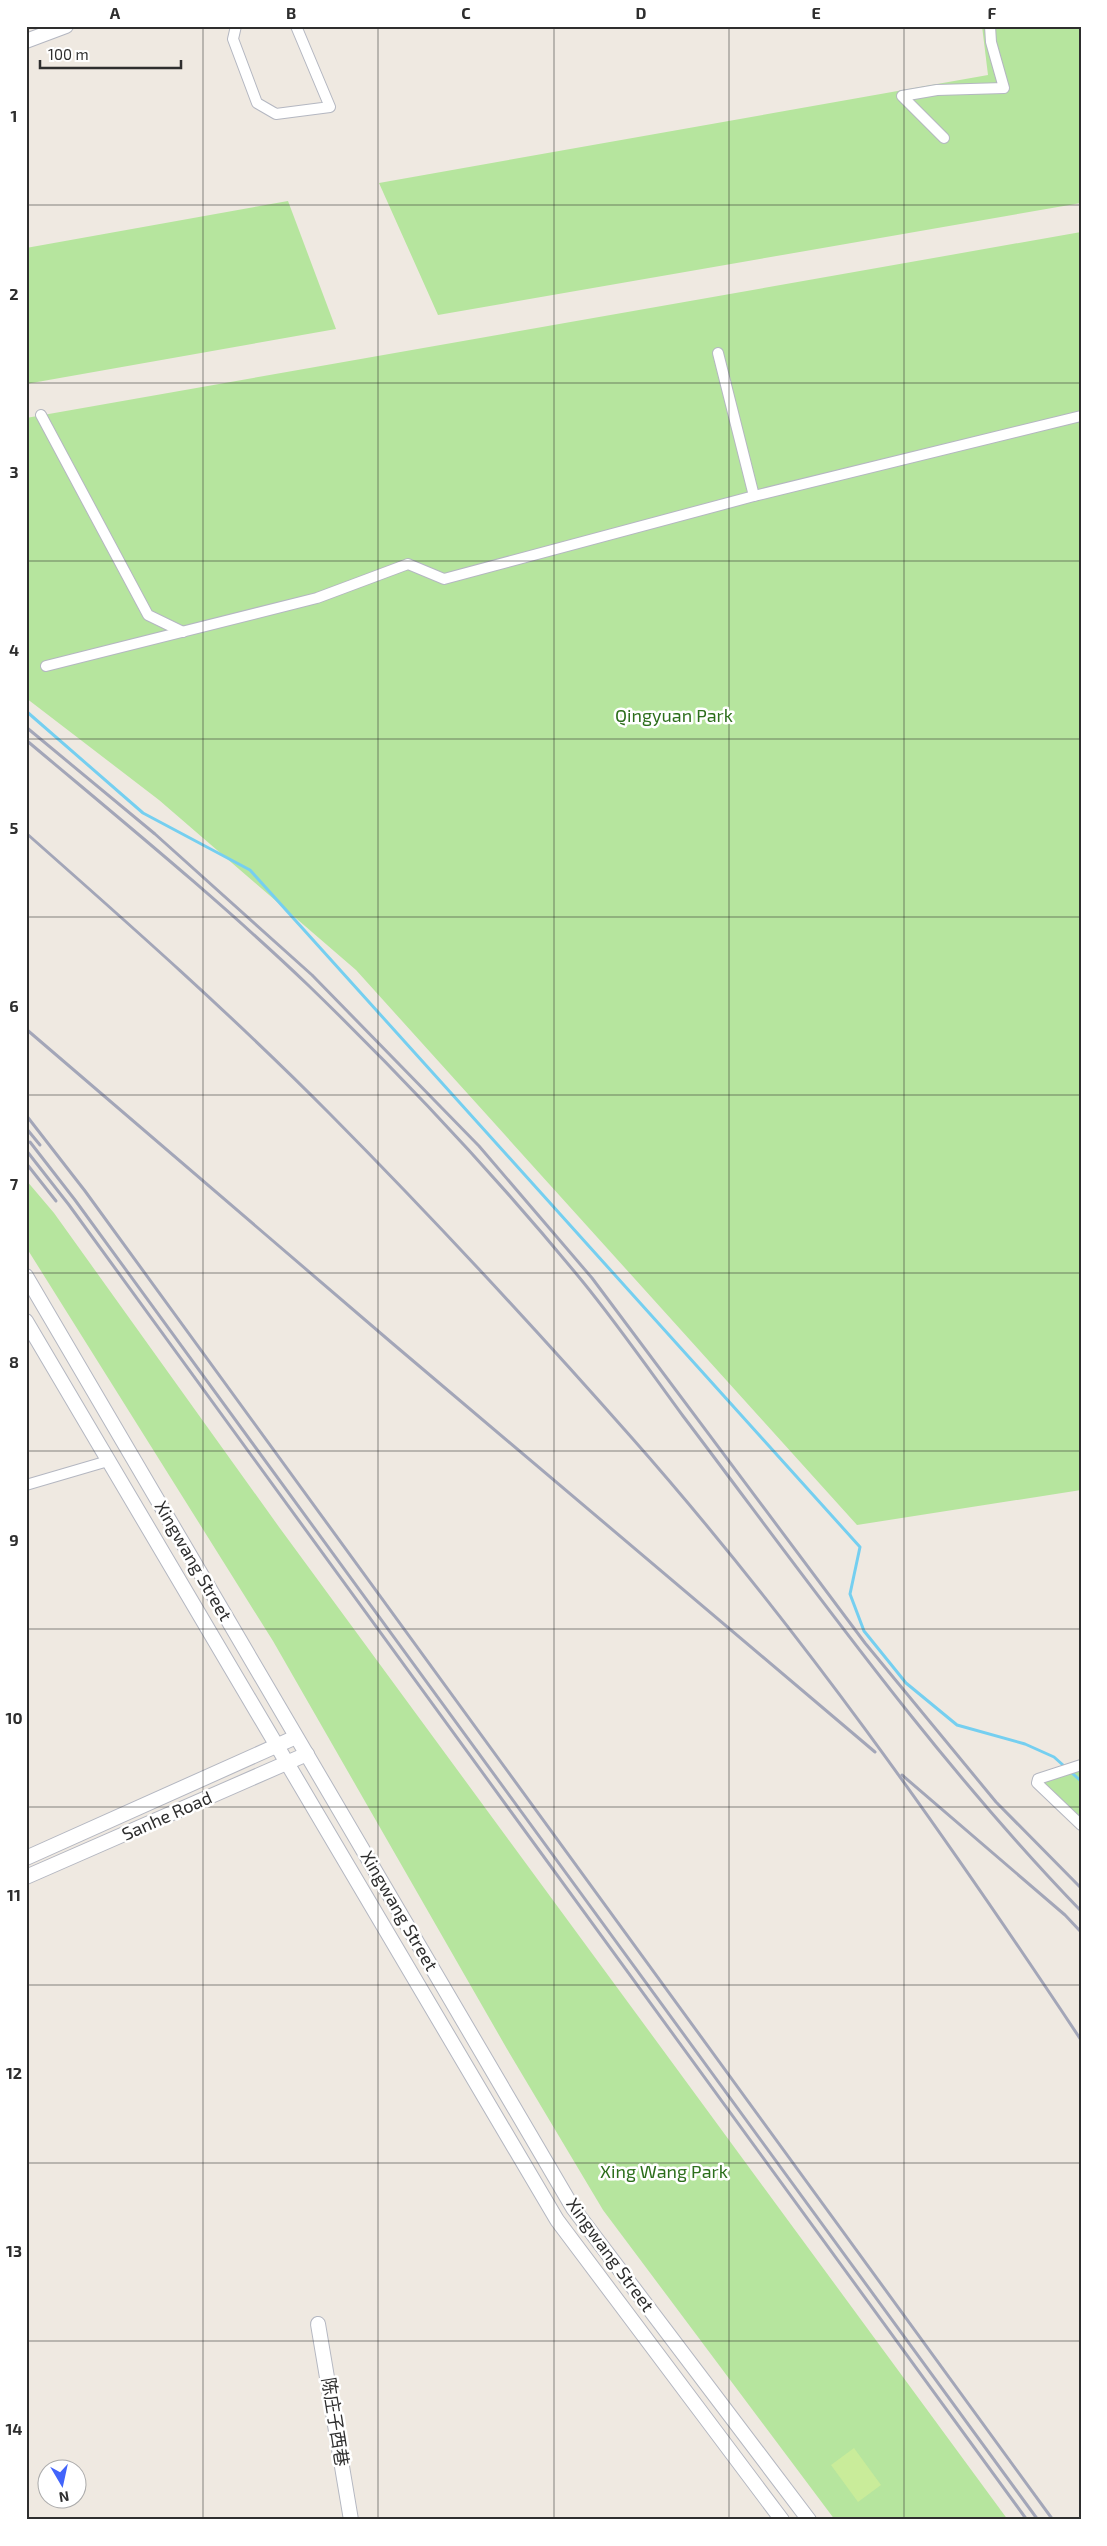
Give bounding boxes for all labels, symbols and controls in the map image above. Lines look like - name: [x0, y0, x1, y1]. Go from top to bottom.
- text: A: [110, 3, 121, 22]
- text: B: [286, 3, 296, 22]
- text: C: [461, 3, 471, 22]
- text: D: [636, 3, 647, 22]
- text: E: [811, 3, 821, 22]
- text: F: [988, 3, 997, 22]
- scale bar: [40, 38, 181, 70]
- text: 100 m: [48, 45, 89, 63]
- text: 1: [11, 106, 17, 125]
- text: 2: [9, 284, 19, 303]
- text: 3: [9, 462, 19, 481]
- text: 4: [9, 640, 19, 659]
- park label: Qingyuan Park: [615, 704, 733, 726]
- text: 5: [10, 818, 19, 837]
- text: 6: [9, 996, 19, 1015]
- text: 7: [10, 1174, 19, 1193]
- text: 8: [9, 1352, 19, 1371]
- street label: Xingwang Street: [151, 1496, 237, 1625]
- text: 9: [9, 1530, 19, 1549]
- text: 10: [5, 1708, 23, 1727]
- street label: Sanhe Road: [118, 1786, 215, 1845]
- street label: Xingwang Street: [357, 1846, 443, 1975]
- text: 11: [7, 1885, 21, 1904]
- text: 12: [6, 2063, 22, 2082]
- park label: Xing Wang Park: [600, 2160, 728, 2182]
- street label: Xingwang Street: [562, 2193, 660, 2316]
- text: 13: [6, 2241, 22, 2260]
- street label: 陈庄子西巷: [318, 2376, 354, 2468]
- text: 14: [5, 2419, 23, 2438]
- north arrow: [38, 2458, 88, 2508]
- text: N: [58, 2488, 70, 2507]

